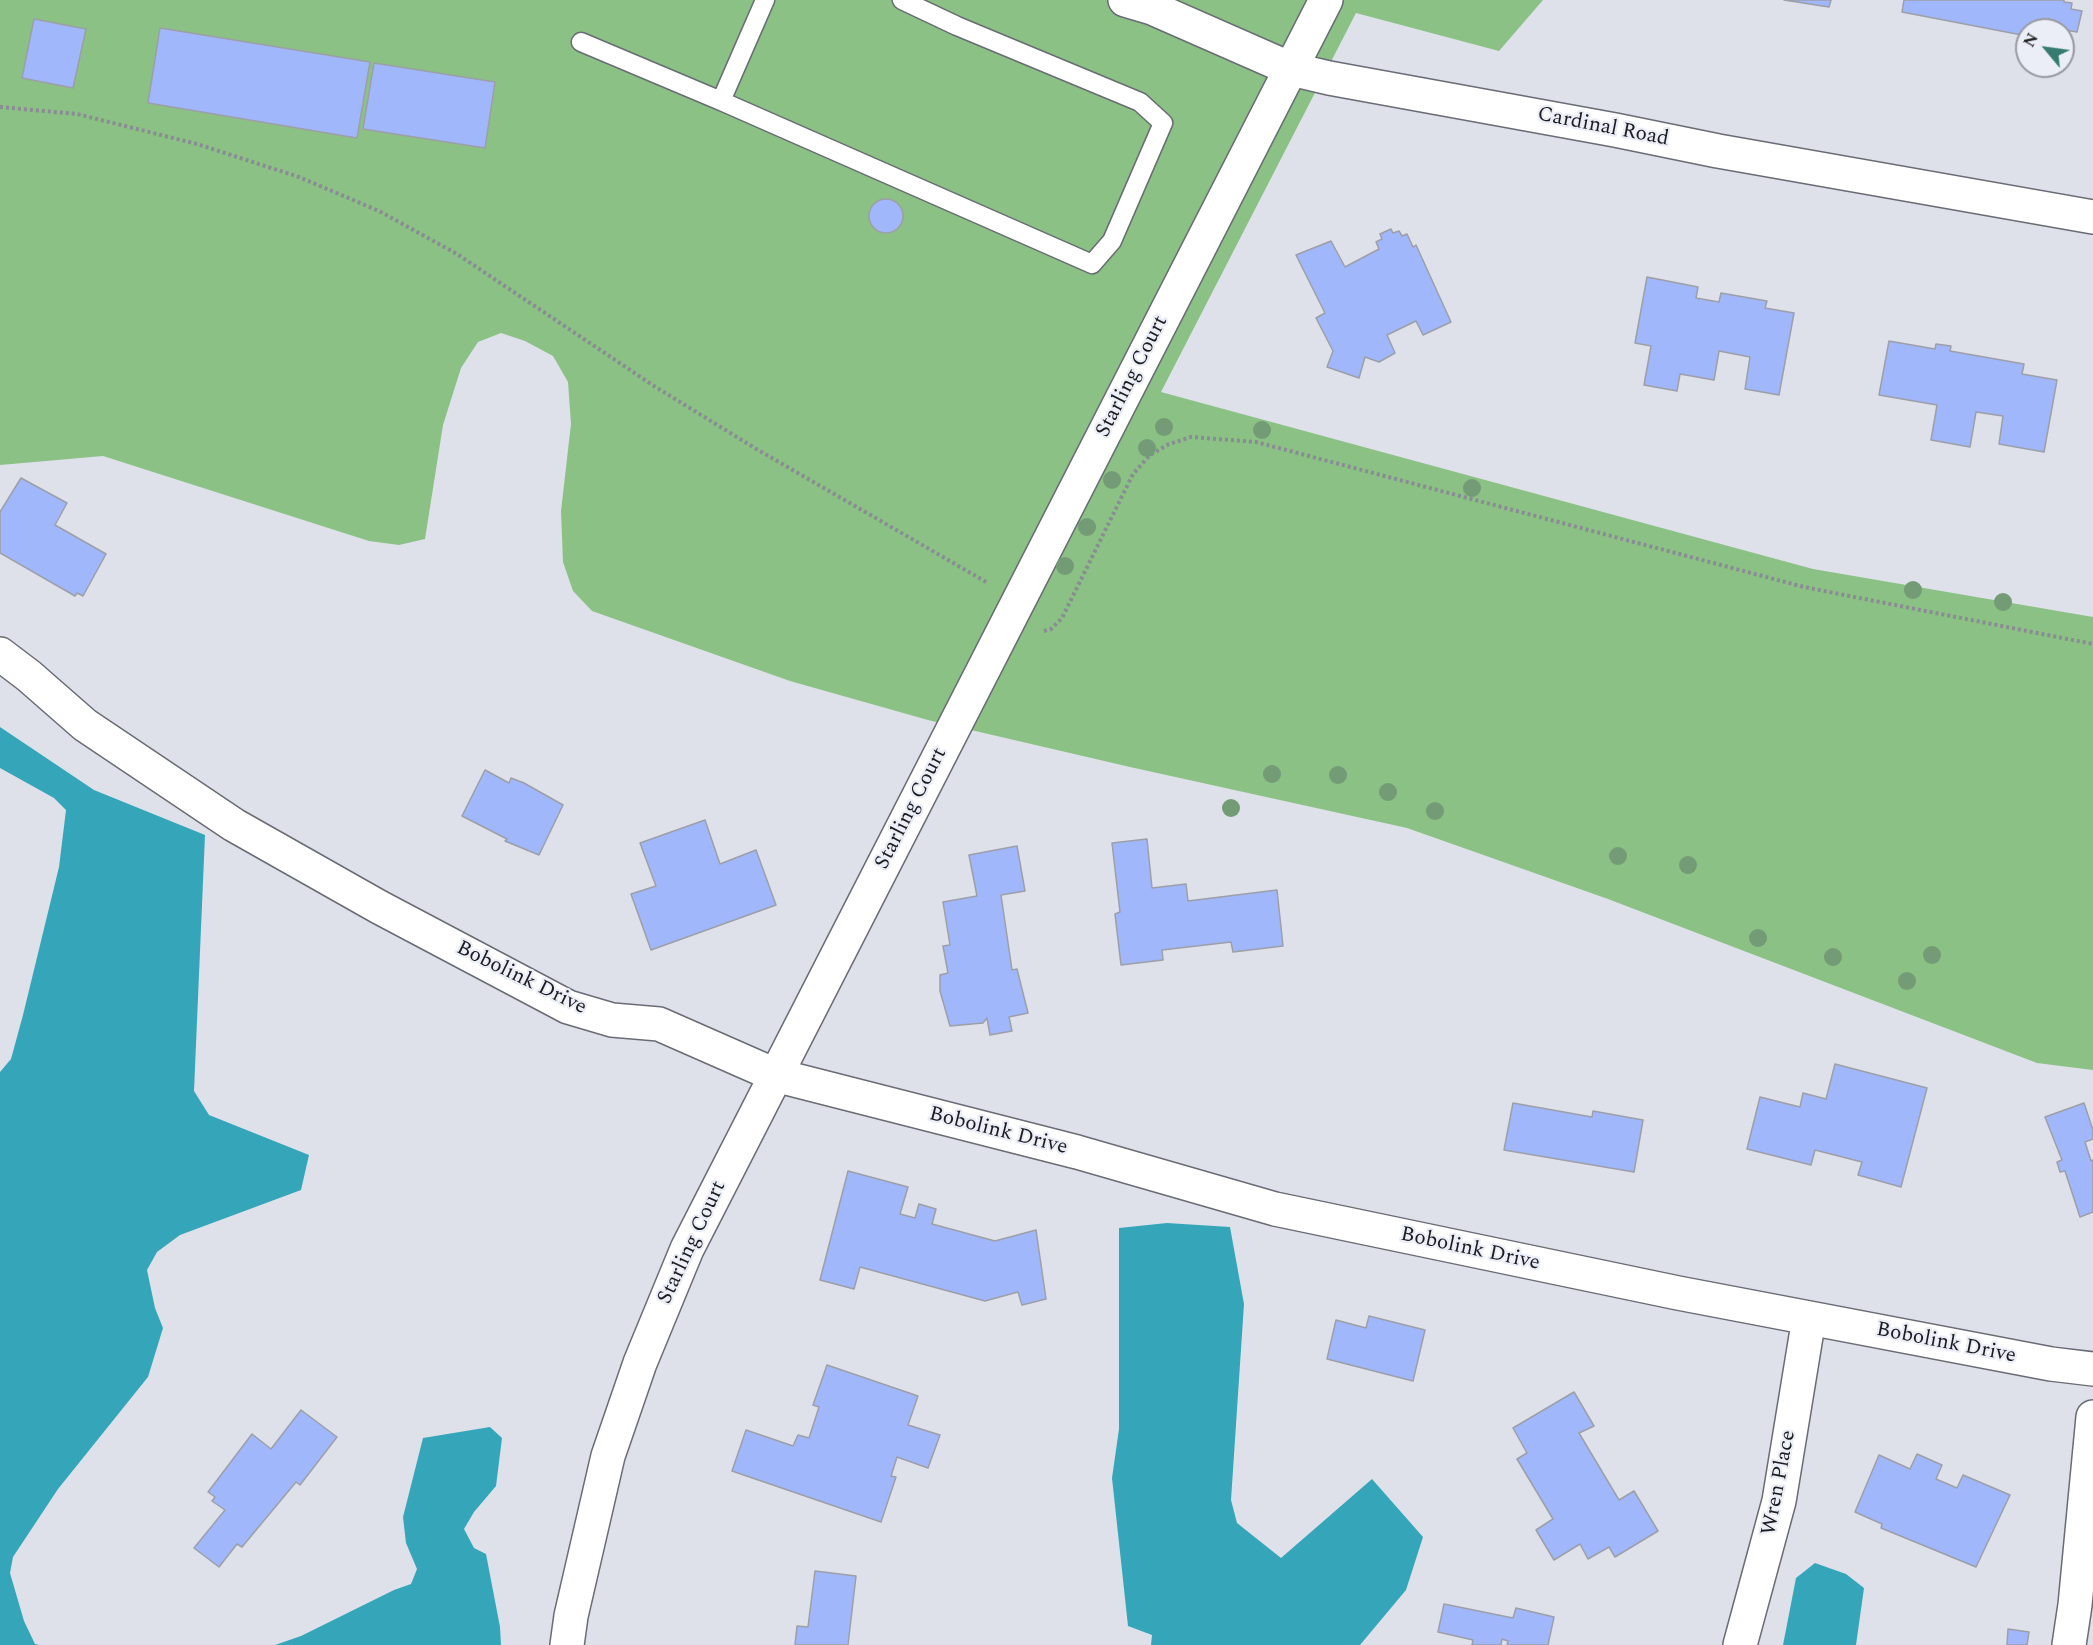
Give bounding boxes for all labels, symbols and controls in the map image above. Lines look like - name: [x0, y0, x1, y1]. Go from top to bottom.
- north arrow: [2015, 18, 2075, 78]
- text: N: [2017, 29, 2045, 52]
- street label: Cardinal Road: [1535, 103, 1671, 153]
- street label: Starling Court: [1092, 312, 1174, 442]
- street label: Starling Court: [871, 744, 953, 874]
- street label: Bobolink Drive: [452, 937, 590, 1021]
- street label: Bobolink Drive: [926, 1103, 1070, 1161]
- street label: Starling Court: [653, 1177, 733, 1309]
- street label: Bobolink Drive: [1398, 1223, 1542, 1277]
- street label: Bobolink Drive: [1874, 1318, 2018, 1370]
- street label: Wren Place: [1757, 1428, 1803, 1538]

